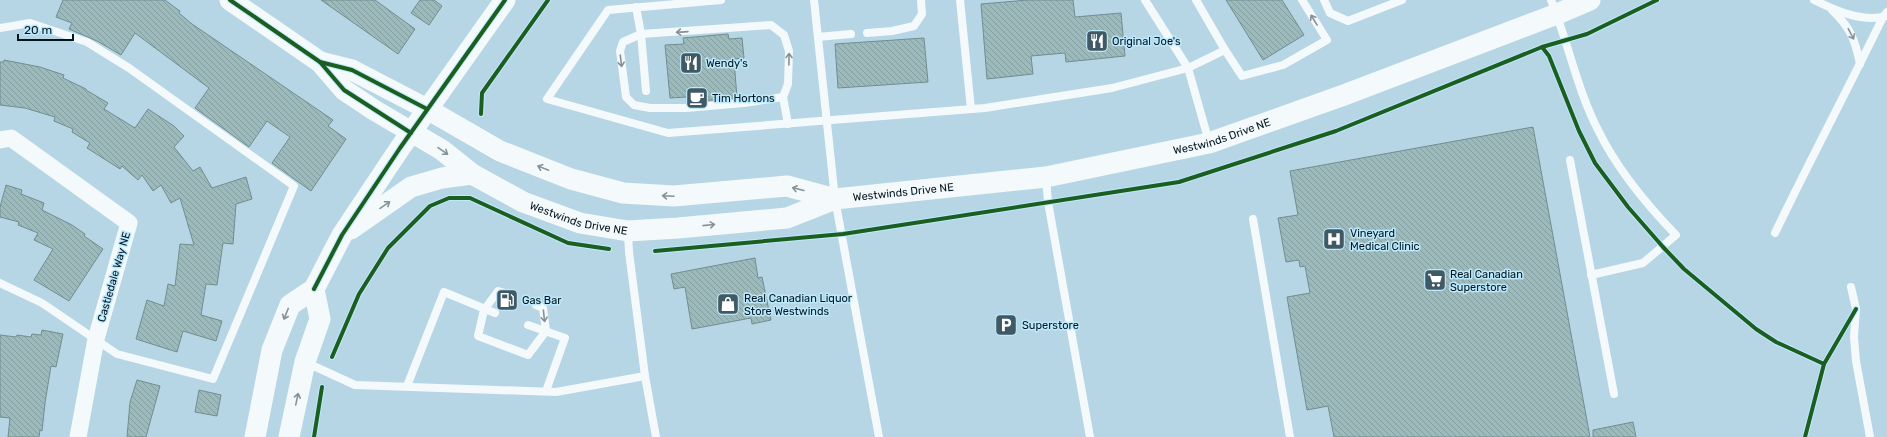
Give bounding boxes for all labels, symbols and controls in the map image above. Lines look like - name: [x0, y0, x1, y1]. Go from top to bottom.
- one-way arrow: [1310, 14, 1318, 26]
- scale bar: [18, 16, 73, 42]
- text: 20 m: [24, 23, 52, 37]
- one-way arrow: [676, 28, 689, 35]
- restaurant icon: Original Joe's: [1084, 28, 1110, 54]
- one-way arrow: [1848, 28, 1856, 40]
- place label: Original Joe's: [1112, 35, 1181, 48]
- restaurant icon: Wendy's: [678, 50, 704, 76]
- one-way arrow: [785, 53, 792, 66]
- one-way arrow: [617, 54, 625, 67]
- place label: Wendy's: [706, 57, 748, 70]
- cafe icon: Tim Hortons: [684, 85, 710, 111]
- place label: Tim Hortons: [712, 92, 775, 105]
- street label: Westwinds Drive NE: [1172, 115, 1272, 157]
- one-way arrow: [437, 147, 448, 155]
- one-way arrow: [537, 163, 549, 171]
- street label: Westwinds Drive NE: [852, 180, 955, 204]
- one-way arrow: [791, 185, 804, 192]
- one-way arrow: [662, 192, 675, 199]
- street label: Westwinds Drive NE: [528, 199, 629, 237]
- one-way arrow: [379, 201, 390, 209]
- one-way arrow: [702, 222, 715, 229]
- hospital icon: Vineyard Medical Clinic: [1321, 226, 1347, 252]
- place label: Vineyard Medical Clinic: [1350, 227, 1420, 253]
- street label: Castledale Way NE: [95, 230, 133, 324]
- supermarket icon: Real Canadian Superstore: [1422, 267, 1448, 293]
- place label: Real Canadian Superstore: [1450, 268, 1523, 294]
- fuel station icon: Gas Bar: [494, 287, 520, 313]
- shop icon: Real Canadian Liquor Store Westwinds: [715, 291, 741, 317]
- place label: Real Canadian Liquor Store Westwinds: [744, 292, 853, 318]
- place label: Gas Bar: [522, 294, 562, 307]
- one-way arrow: [282, 307, 290, 319]
- one-way arrow: [540, 309, 548, 322]
- parking icon: Superstore: [993, 312, 1019, 338]
- place label: Superstore: [1022, 319, 1079, 332]
- one-way arrow: [294, 393, 302, 406]

